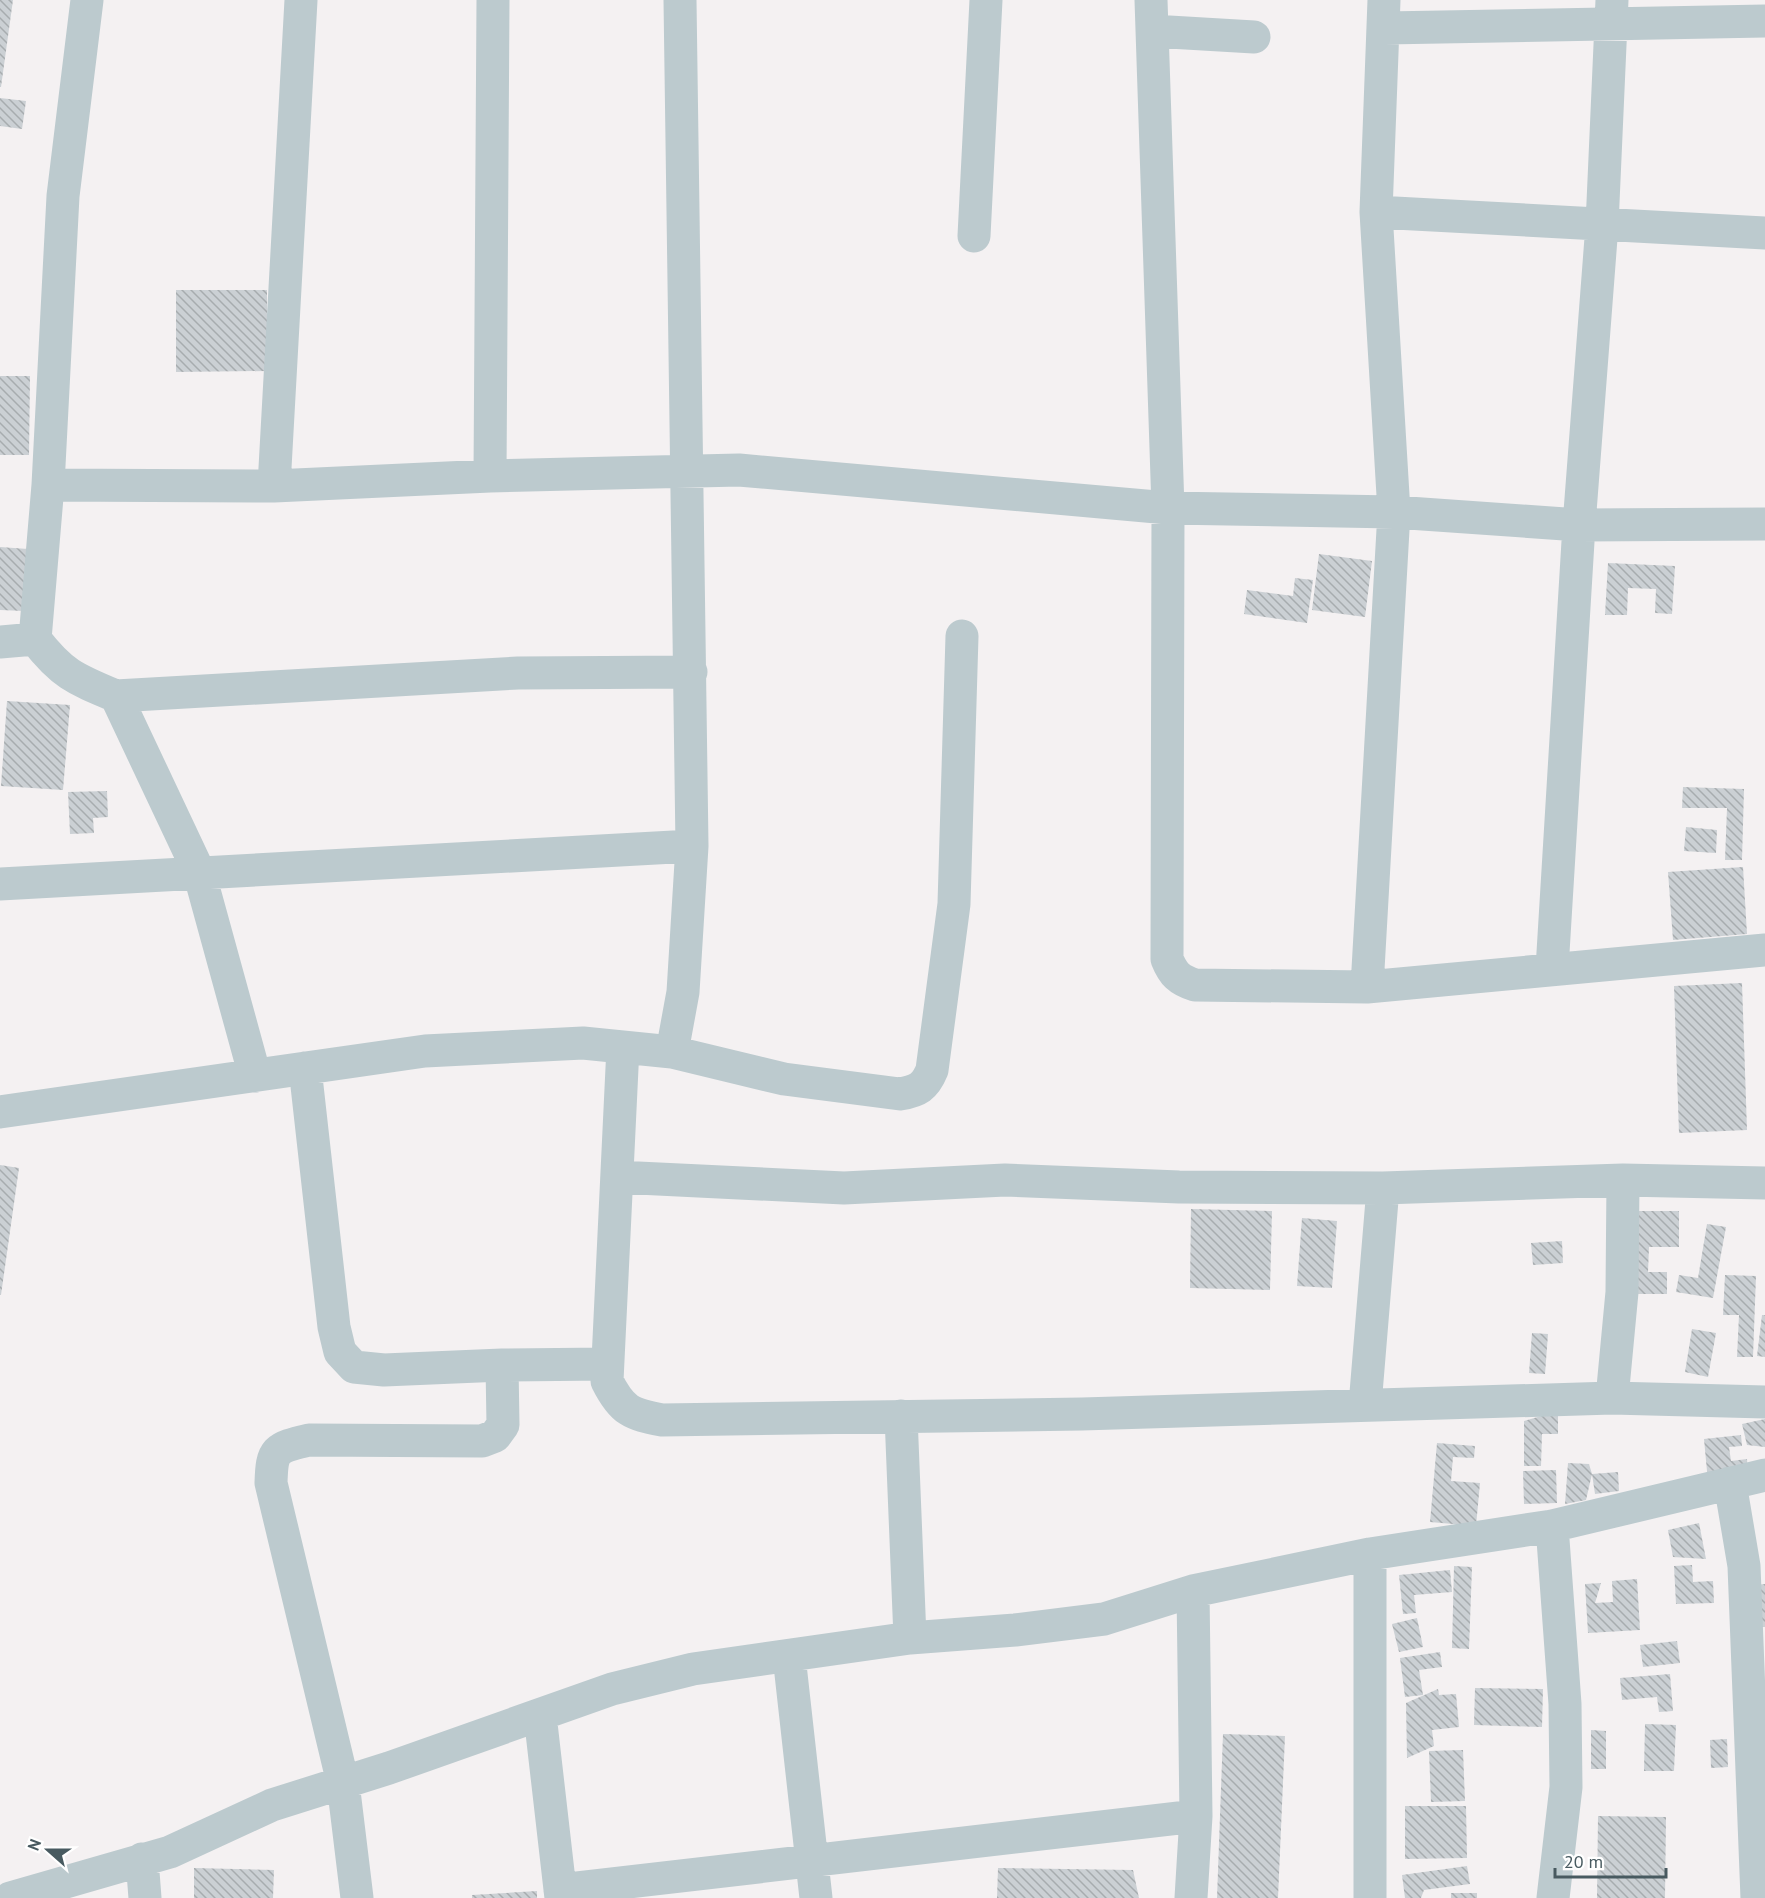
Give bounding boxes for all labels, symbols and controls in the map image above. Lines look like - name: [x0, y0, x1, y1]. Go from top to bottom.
- north arrow: [18, 1820, 78, 1880]
- text: N: [23, 1836, 45, 1853]
- scale bar: [1555, 1841, 1666, 1879]
- text: 20 m: [1564, 1850, 1603, 1873]

